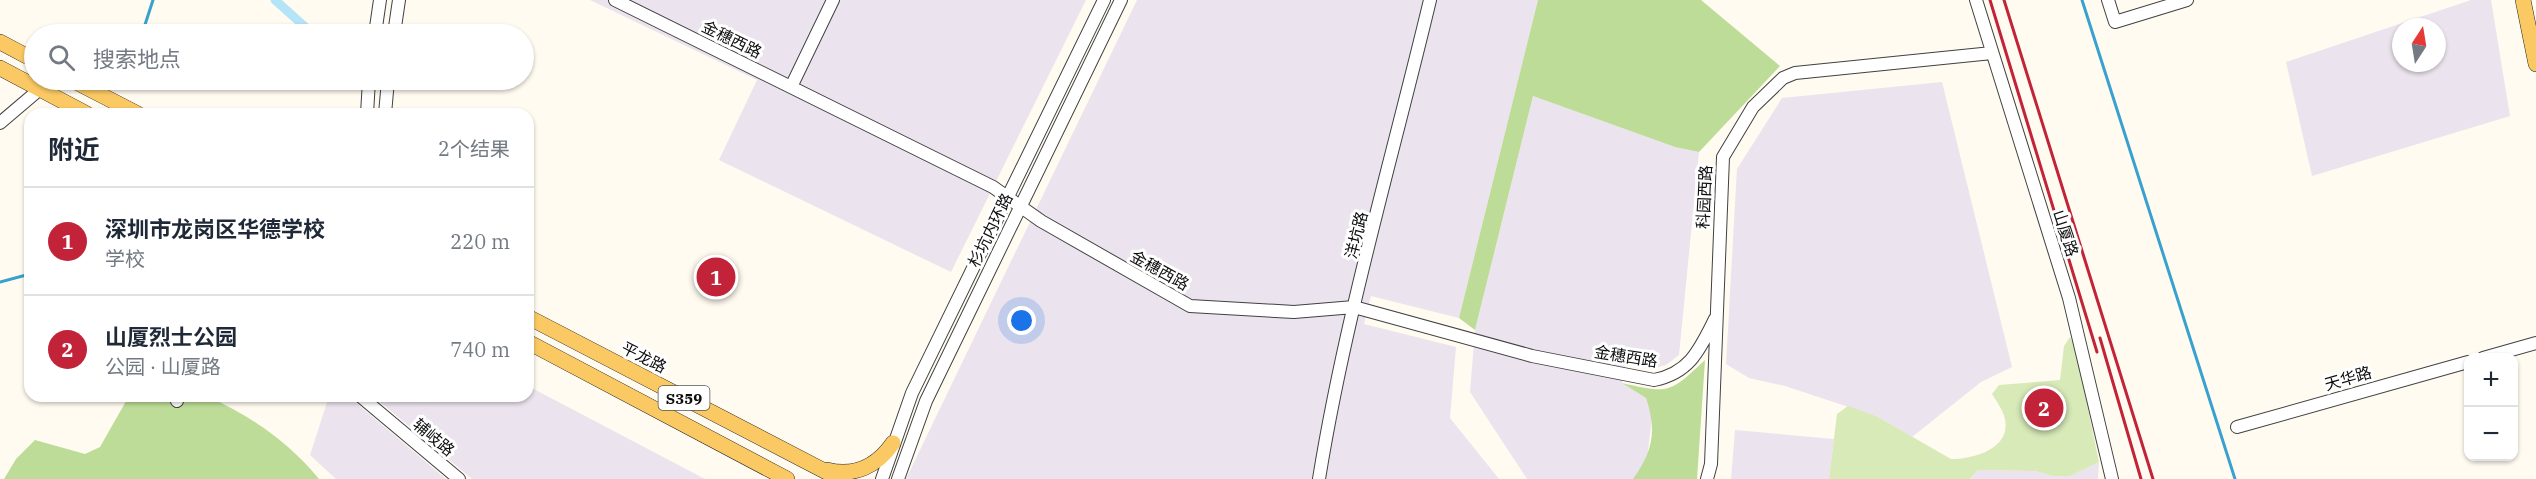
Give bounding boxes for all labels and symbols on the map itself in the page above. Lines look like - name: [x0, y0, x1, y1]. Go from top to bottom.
- street label: 金穗西路: [699, 16, 765, 62]
- north arrow: [2392, 18, 2446, 72]
- street label: 科园西路: [1692, 165, 1716, 229]
- street label: 杉坑内环路: [963, 190, 1017, 270]
- street label: 山厦路: [2049, 207, 2083, 259]
- street label: 洋坑路: [1340, 209, 1372, 261]
- street label: 金穗西路: [1127, 246, 1193, 294]
- pin: 1: [696, 254, 736, 300]
- your location: [1007, 306, 1036, 335]
- street label: 平龙路: [618, 337, 670, 377]
- street label: 金穗西路: [1593, 341, 1659, 371]
- street label: 天华路: [2322, 362, 2374, 394]
- road number: S359: [658, 386, 710, 410]
- pin: 2: [2024, 386, 2064, 430]
- street label: 辅岐路: [409, 414, 459, 460]

